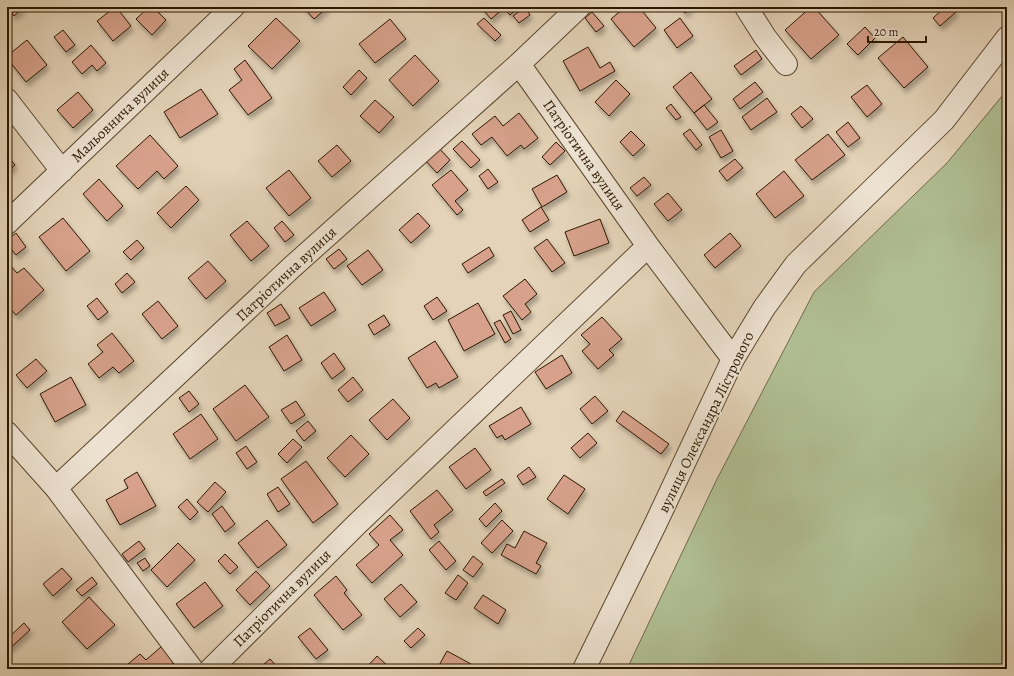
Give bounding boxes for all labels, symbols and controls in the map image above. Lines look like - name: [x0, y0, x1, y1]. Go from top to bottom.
- scale bar: [868, 18, 926, 44]
- text: 20 m: [874, 24, 898, 40]
- street label: Мальовнича вулиця: [67, 63, 173, 167]
- street label: Патріотична вулиця: [538, 96, 630, 214]
- street label: Патріотична вулиця: [231, 222, 341, 326]
- street label: вулиця Олександра Лістрового: [653, 328, 759, 516]
- street label: Патріотична вулиця: [229, 545, 335, 651]

